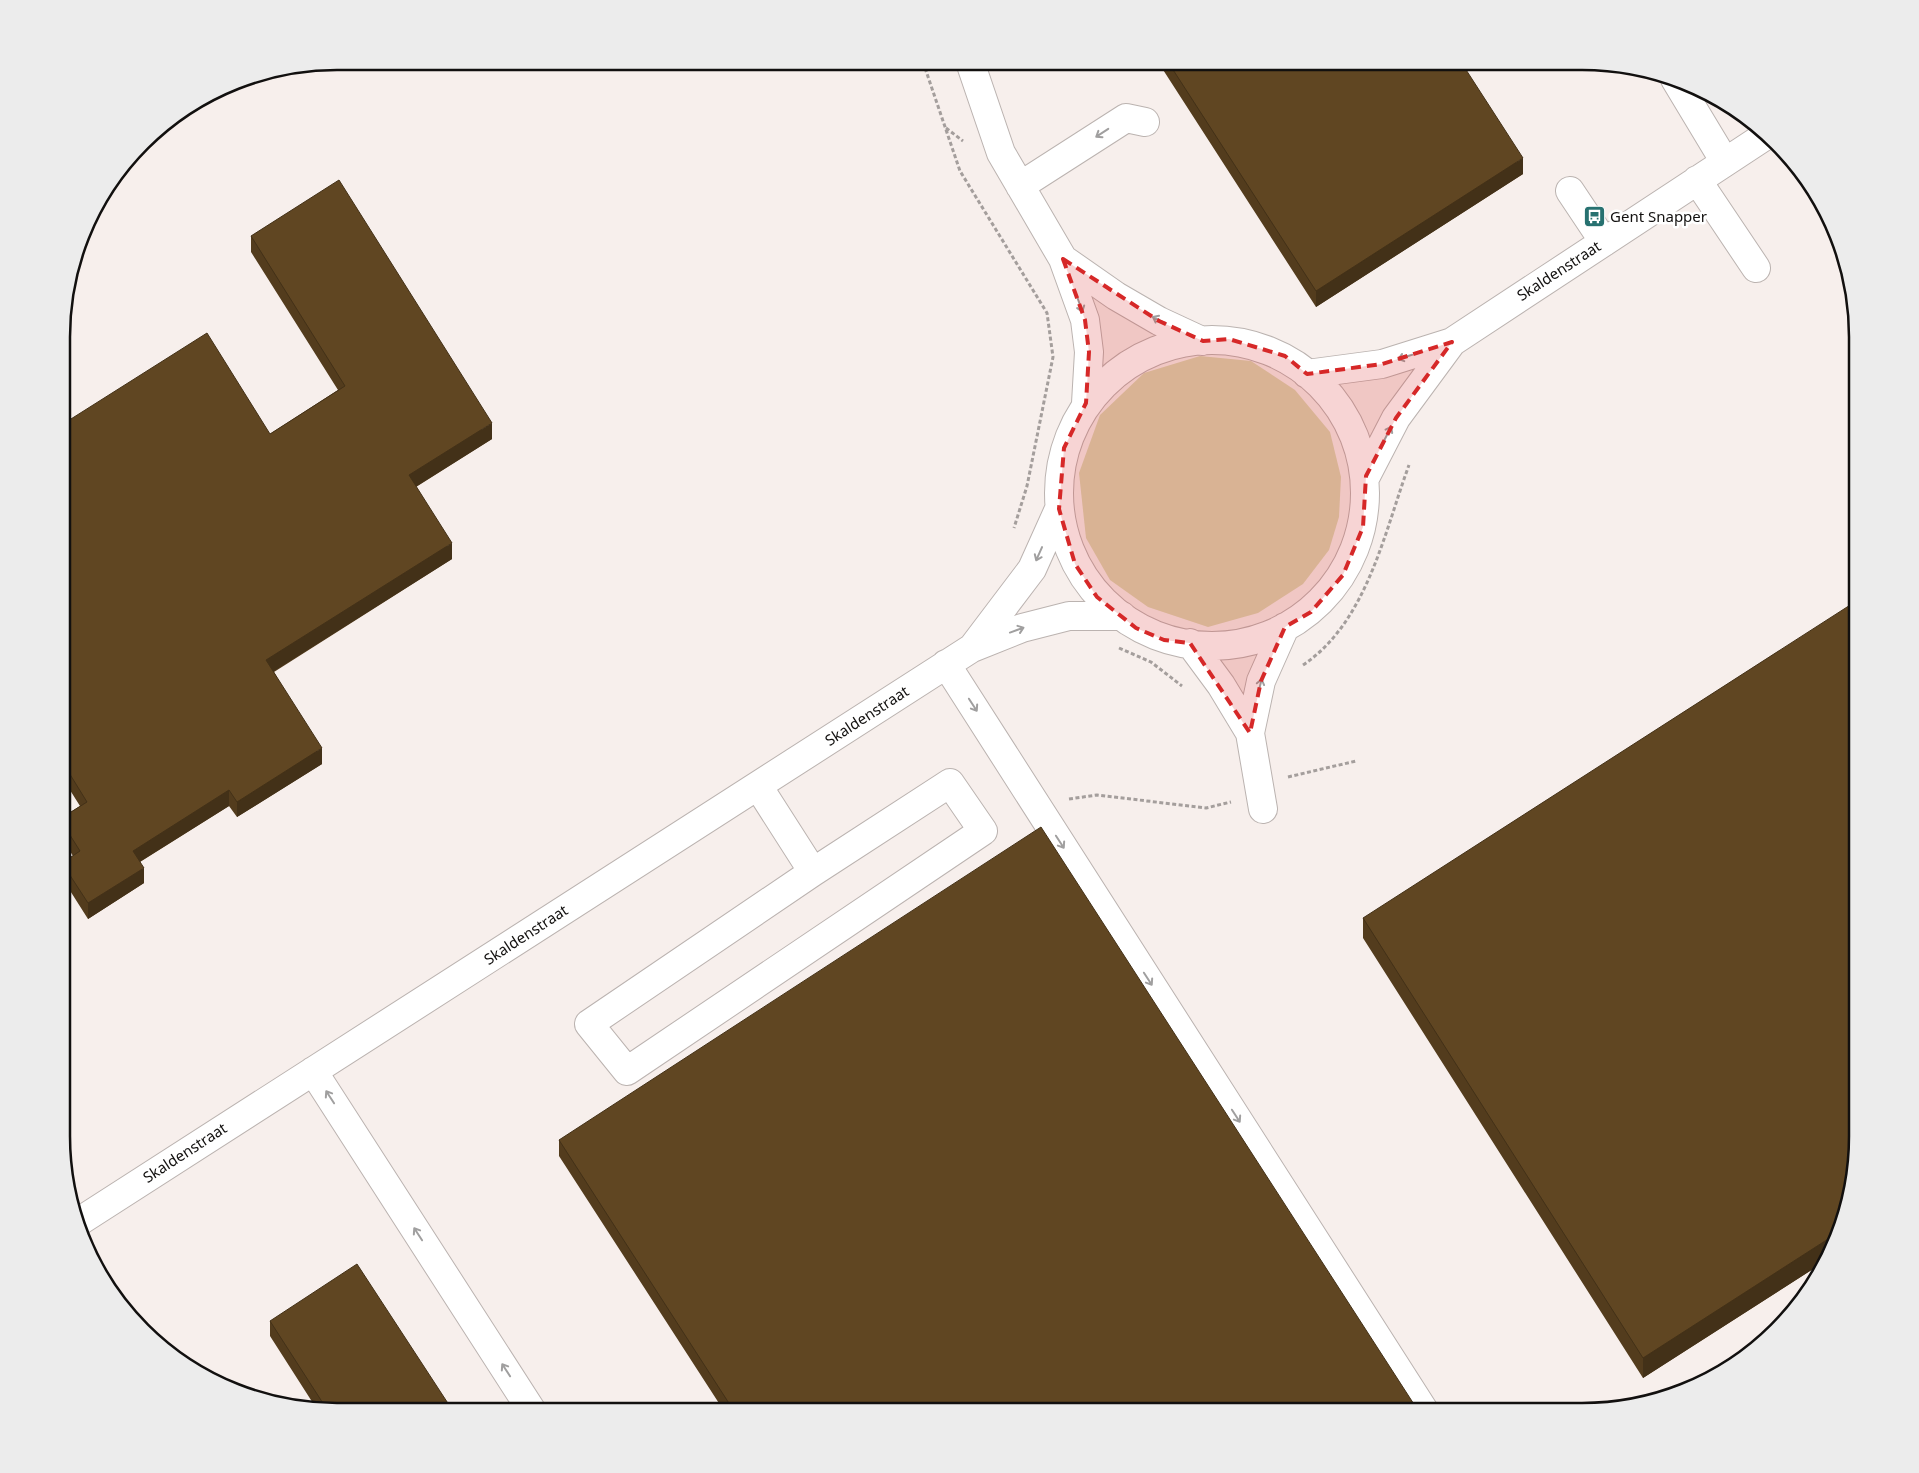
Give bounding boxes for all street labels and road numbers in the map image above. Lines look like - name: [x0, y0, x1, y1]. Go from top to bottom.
- street label: Skaldenstraat: [1513, 235, 1605, 305]
- street label: Skaldenstraat: [821, 680, 913, 750]
- street label: Skaldenstraat: [480, 899, 572, 969]
- street label: Skaldenstraat: [139, 1117, 231, 1187]

